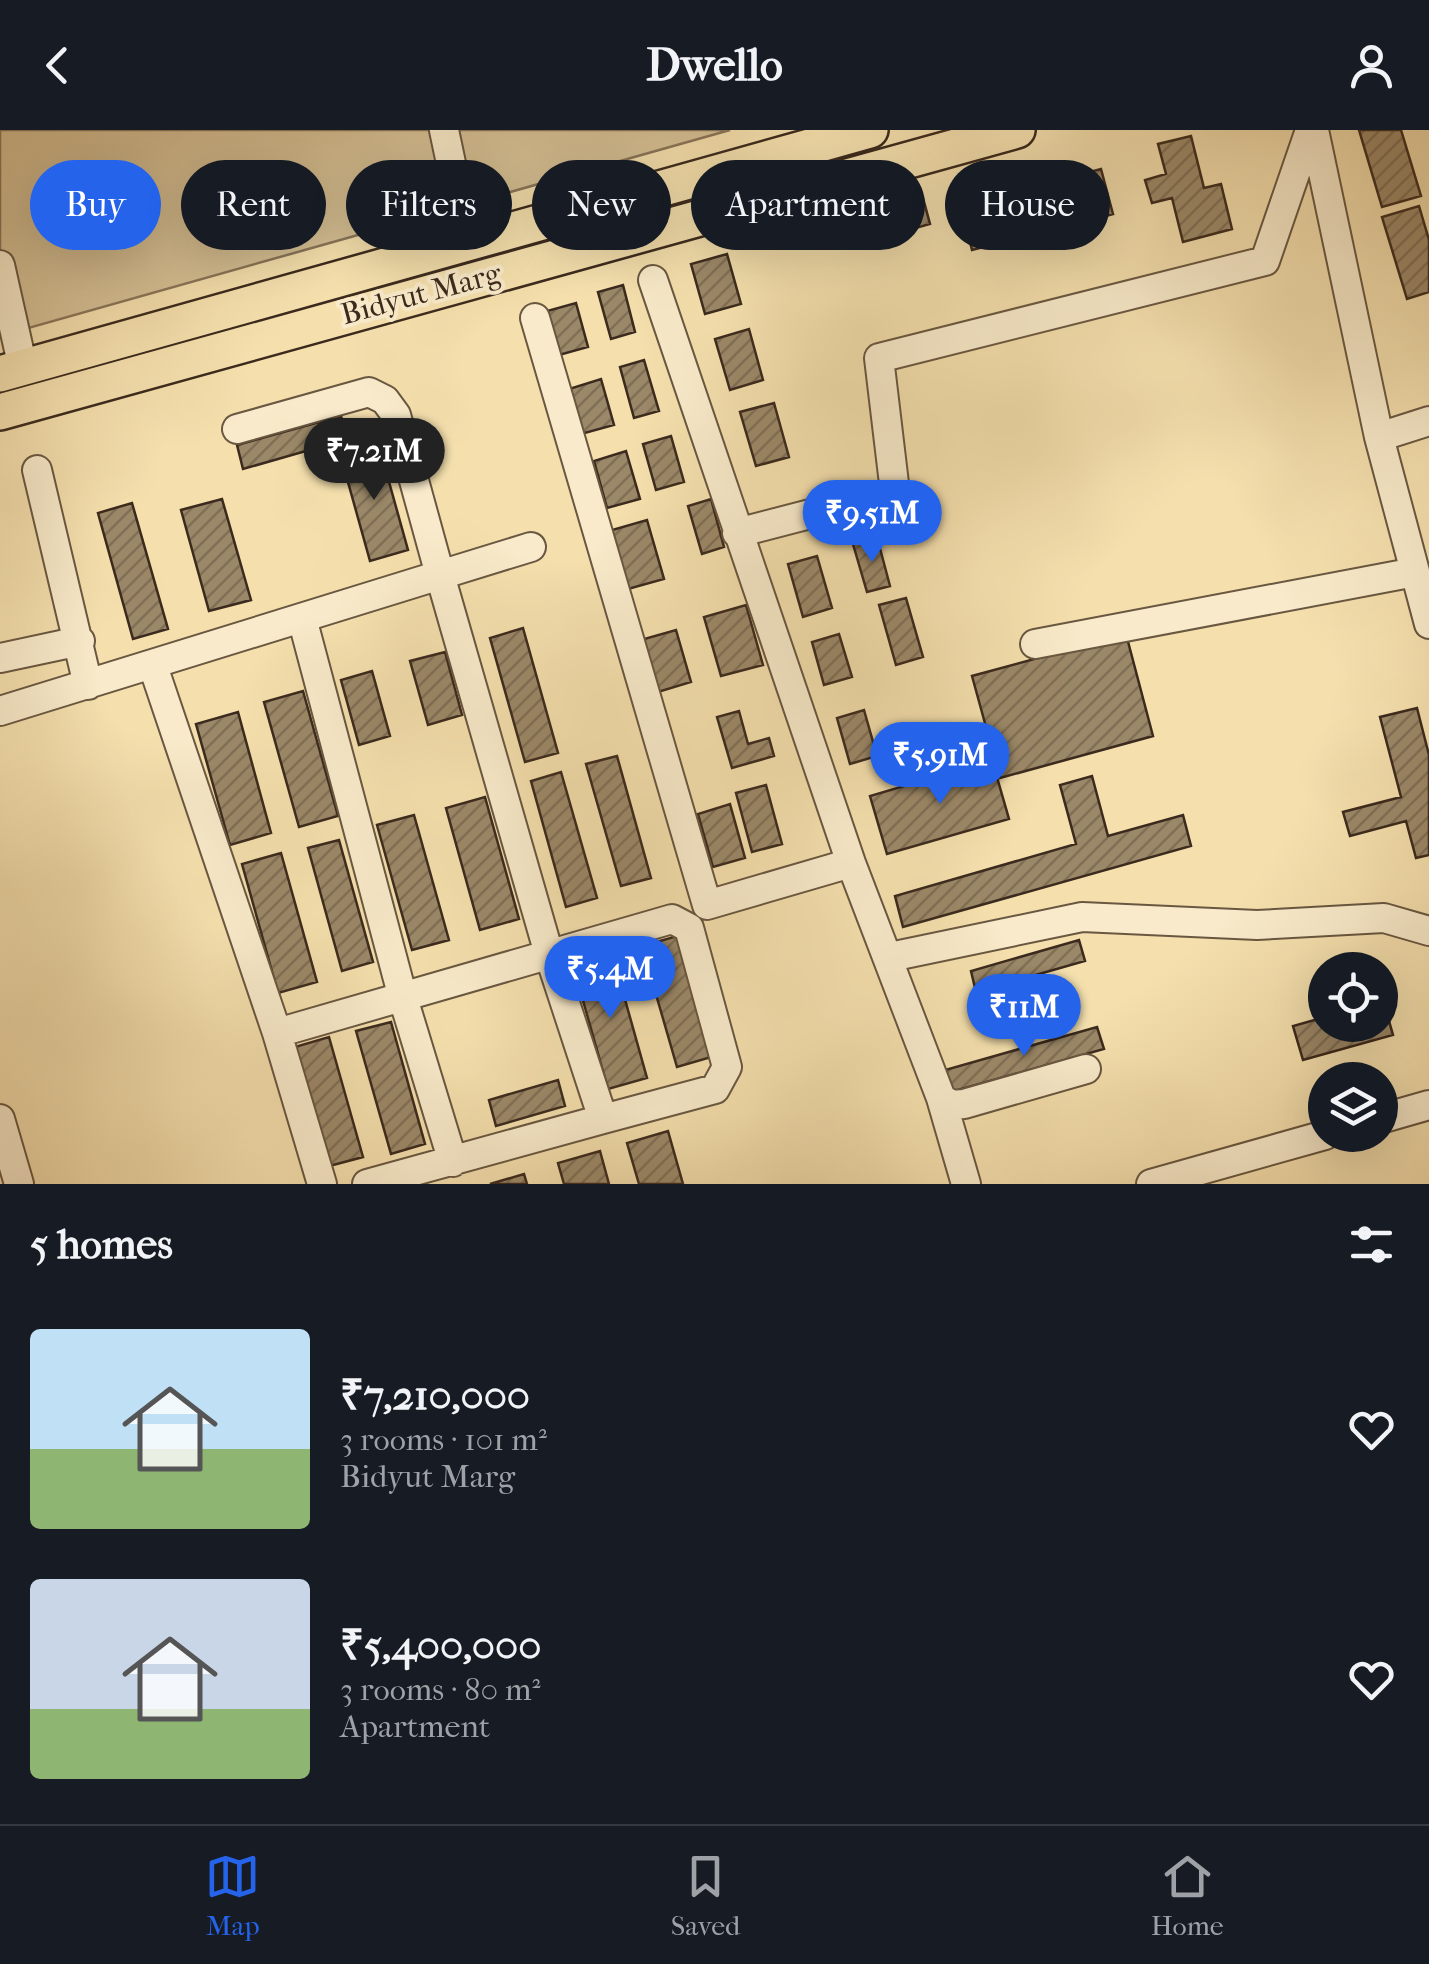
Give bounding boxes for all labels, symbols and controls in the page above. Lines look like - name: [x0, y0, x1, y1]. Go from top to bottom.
- icon: back: [30, 38, 85, 93]
- icon: person: [1344, 38, 1399, 93]
- text: Dwello: [646, 39, 783, 92]
- chip: Buy: [30, 160, 161, 250]
- chip: Rent: [181, 160, 326, 250]
- chip: Filters: [346, 160, 512, 250]
- chip: New: [532, 160, 671, 250]
- chip: Apartment: [691, 160, 925, 250]
- chip: House: [945, 160, 1110, 250]
- street label: Bidyut Marg: [337, 256, 506, 332]
- pin: ₹7.21M: [293, 418, 455, 503]
- text: ₹7.21M: [326, 432, 422, 469]
- pin: ₹9.51M: [791, 480, 953, 565]
- text: ₹9.51M: [825, 494, 919, 531]
- pin: ₹5.91M: [859, 722, 1021, 807]
- text: ₹5.91M: [892, 736, 988, 773]
- pin: ₹5.4M: [540, 936, 680, 1021]
- text: ₹5.4M: [566, 950, 654, 987]
- map controls: [1308, 952, 1398, 1152]
- button: locate: [1308, 952, 1398, 1042]
- pin: ₹11M: [965, 974, 1083, 1059]
- text: ₹11M: [989, 988, 1059, 1025]
- button: layers: [1308, 1062, 1398, 1152]
- icon: filters: [1344, 1217, 1399, 1272]
- text: 5 homes: [30, 1220, 173, 1269]
- icon: home: [110, 1369, 230, 1489]
- text: ₹7,210,000: [340, 1371, 530, 1420]
- icon: heart: [1344, 1402, 1399, 1457]
- text: 3 rooms · 101 m²: [340, 1421, 547, 1458]
- text: Bidyut Marg: [340, 1458, 515, 1495]
- icon: home: [110, 1619, 230, 1739]
- text: ₹5,400,000: [340, 1621, 541, 1670]
- icon: heart: [1344, 1652, 1399, 1707]
- text: 3 rooms · 80 m²: [340, 1671, 541, 1708]
- text: Apartment: [340, 1708, 490, 1745]
- tab: Map: [205, 1849, 260, 1942]
- tab: Saved: [671, 1849, 740, 1942]
- tab: Home: [1151, 1849, 1224, 1942]

